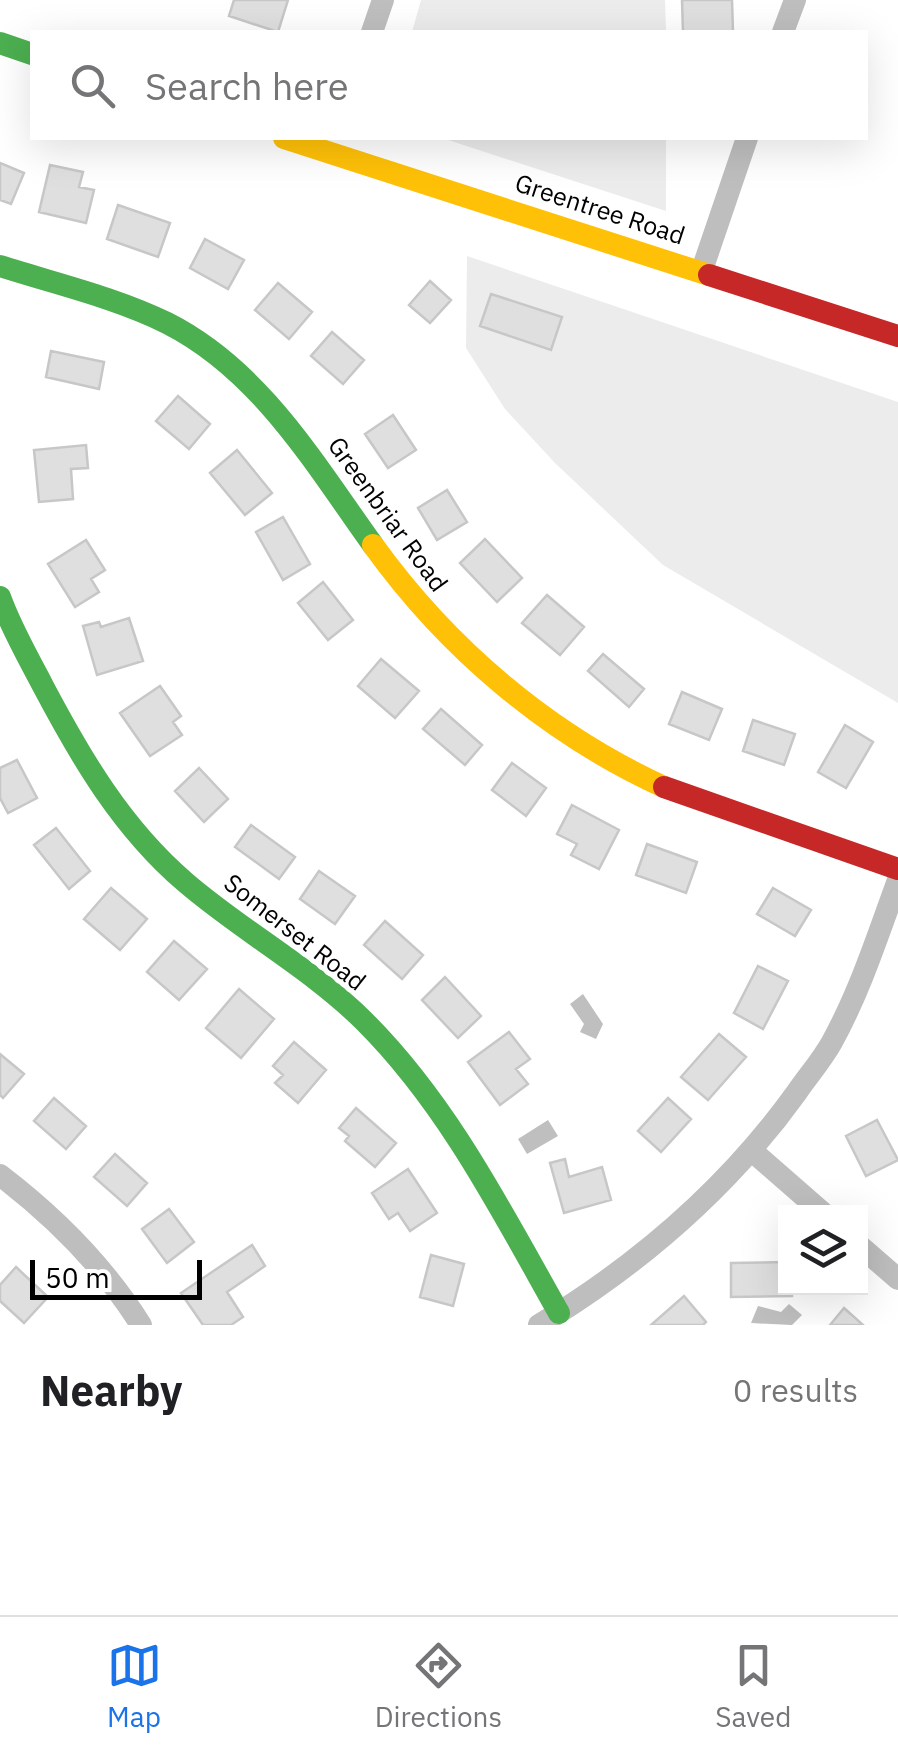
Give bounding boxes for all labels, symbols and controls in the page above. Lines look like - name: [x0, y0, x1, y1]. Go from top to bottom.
- search box: [30, 30, 868, 140]
- icon: search: [65, 58, 120, 113]
- text: Search here: [145, 61, 349, 110]
- street label: Greentree Road: [511, 166, 689, 252]
- street label: Greenbriar Road: [321, 430, 456, 598]
- street label: Somerset Road: [218, 866, 373, 997]
- map controls: [778, 1205, 868, 1295]
- button: layers: [778, 1205, 868, 1295]
- scale bar: [30, 1255, 202, 1300]
- text: 50 m: [45, 1259, 110, 1296]
- text: Nearby: [40, 1363, 182, 1418]
- text: 0 results: [733, 1369, 858, 1411]
- tab: Map: [107, 1638, 162, 1735]
- tab: Directions: [375, 1638, 502, 1735]
- tab: Saved: [715, 1638, 791, 1735]

